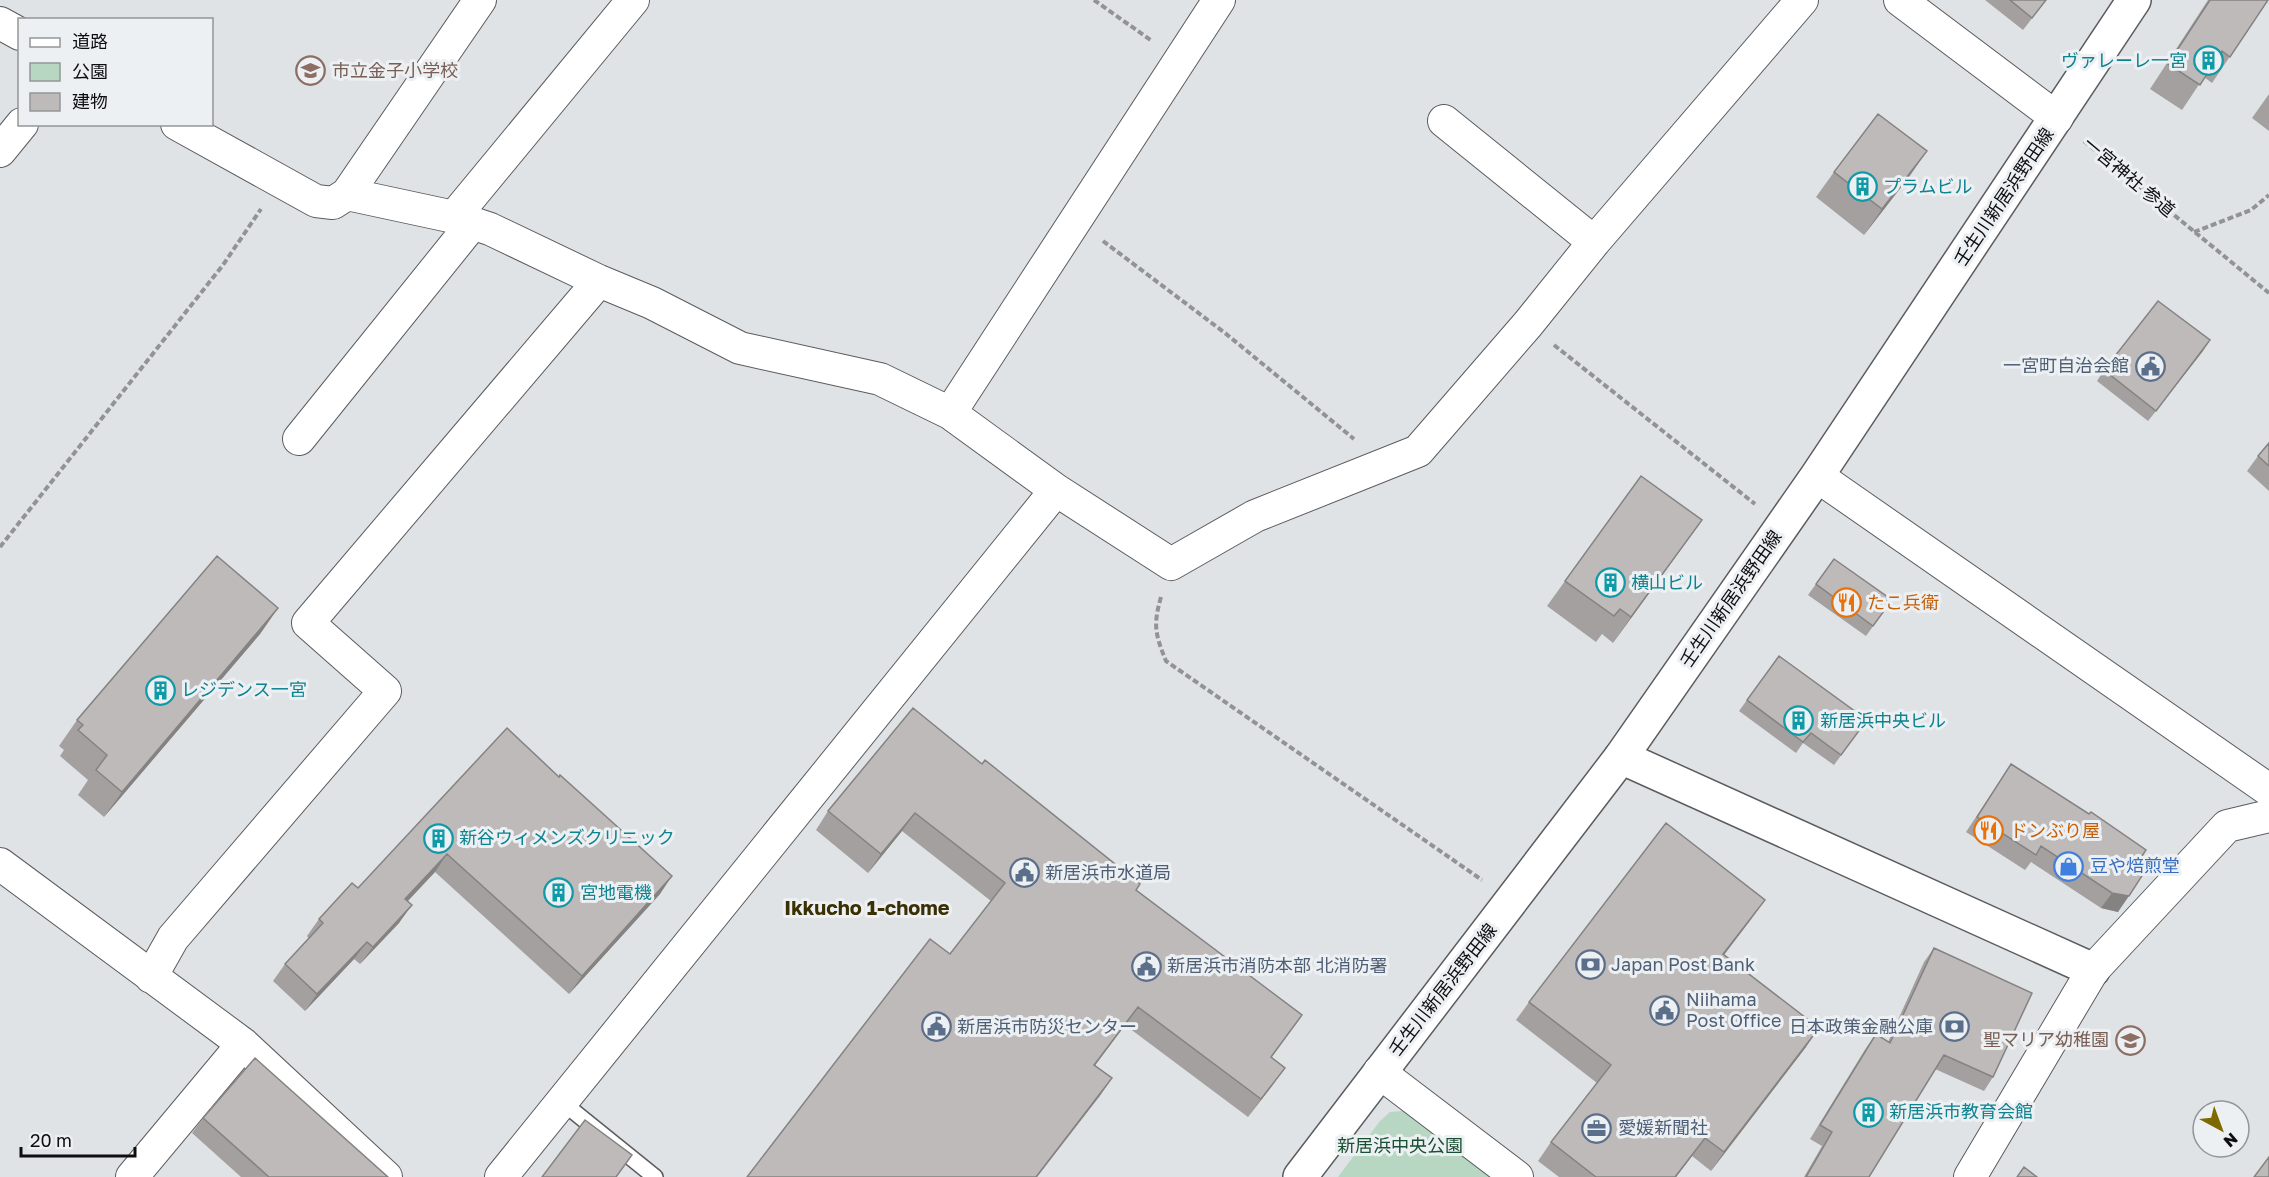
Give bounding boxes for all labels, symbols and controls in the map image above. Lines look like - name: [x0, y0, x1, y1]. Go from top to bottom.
- legend: [18, 18, 213, 126]
- text: 道路: [72, 30, 108, 52]
- building icon: ヴァレーレ一宮: [2192, 45, 2224, 77]
- place label: ヴァレーレ一宮: [2061, 49, 2187, 71]
- school or university icon: 市立金子小学校: [295, 55, 327, 87]
- place label: 市立金子小学校: [332, 59, 458, 81]
- text: 公園: [72, 60, 108, 82]
- text: 建物: [72, 90, 108, 112]
- street label: 壬生川新居浜野田線: [1949, 123, 2058, 270]
- street label: 一宮神社 参道: [2079, 132, 2180, 221]
- building icon: プラムビル: [1846, 171, 1878, 203]
- place label: プラムビル: [1883, 175, 1972, 197]
- public building icon: 一宮町自治会館: [2134, 350, 2166, 382]
- place label: 一宮町自治会館: [2003, 354, 2129, 376]
- street label: 壬生川新居浜野田線: [1675, 526, 1786, 671]
- building icon: 横山ビル: [1594, 567, 1626, 599]
- place label: 横山ビル: [1631, 571, 1703, 593]
- restaurant icon: たこ兵衛: [1830, 587, 1862, 619]
- place label: たこ兵衛: [1867, 591, 1939, 613]
- building icon: レジデンス一宮: [144, 674, 176, 706]
- place label: レジデンス一宮: [181, 678, 307, 700]
- building icon: 新居浜中央ビル: [1783, 705, 1815, 737]
- place label: 新居浜中央ビル: [1820, 709, 1946, 731]
- restaurant icon: ドンぶり屋: [1973, 815, 2005, 847]
- place label: ドンぶり屋: [2010, 819, 2100, 841]
- building icon: 新谷ウィメンズクリニック: [422, 822, 454, 854]
- place label: 新谷ウィメンズクリニック: [459, 826, 675, 848]
- shop icon: 豆や焙煎堂: [2053, 850, 2085, 882]
- place label: 豆や焙煎堂: [2090, 854, 2180, 876]
- public building icon: 新居浜市水道局: [1008, 857, 1040, 889]
- place label: 新居浜市水道局: [1045, 861, 1171, 883]
- building icon: 宮地電機: [543, 877, 575, 909]
- place label: 宮地電機: [580, 881, 652, 903]
- district label: Ikkucho 1-chome: [784, 895, 950, 919]
- street label: 壬生川新居浜野田線: [1384, 919, 1501, 1060]
- bank icon: Japan Post Bank: [1574, 949, 1606, 981]
- public building icon: 新居浜市消防本部 北消防署: [1130, 950, 1162, 982]
- place label: Japan Post Bank: [1611, 953, 1755, 975]
- place label: 新居浜市消防本部 北消防署: [1167, 954, 1388, 976]
- place label: Niihama Post Office: [1686, 988, 1781, 1031]
- public building icon: Niihama Post Office: [1649, 994, 1681, 1026]
- public building icon: 新居浜市防災センター: [920, 1011, 952, 1043]
- bank icon: 日本政策金融公庫: [1938, 1011, 1970, 1043]
- place label: 新居浜市防災センター: [957, 1015, 1137, 1037]
- place label: 日本政策金融公庫: [1789, 1015, 1933, 1037]
- school or university icon: 聖マリア幼稚園: [2114, 1024, 2146, 1056]
- place label: 聖マリア幼稚園: [1983, 1028, 2109, 1050]
- building icon: 新居浜市教育会館: [1852, 1096, 1884, 1128]
- north arrow: [2191, 1099, 2251, 1159]
- place label: 新居浜市教育会館: [1889, 1100, 2033, 1122]
- office icon: 愛媛新聞社: [1581, 1112, 1613, 1144]
- place label: 愛媛新聞社: [1618, 1116, 1708, 1138]
- scale bar: [21, 1120, 135, 1158]
- text: 20 m: [30, 1129, 72, 1151]
- text: N: [2220, 1129, 2242, 1152]
- park label: 新居浜中央公園: [1337, 1134, 1463, 1156]

